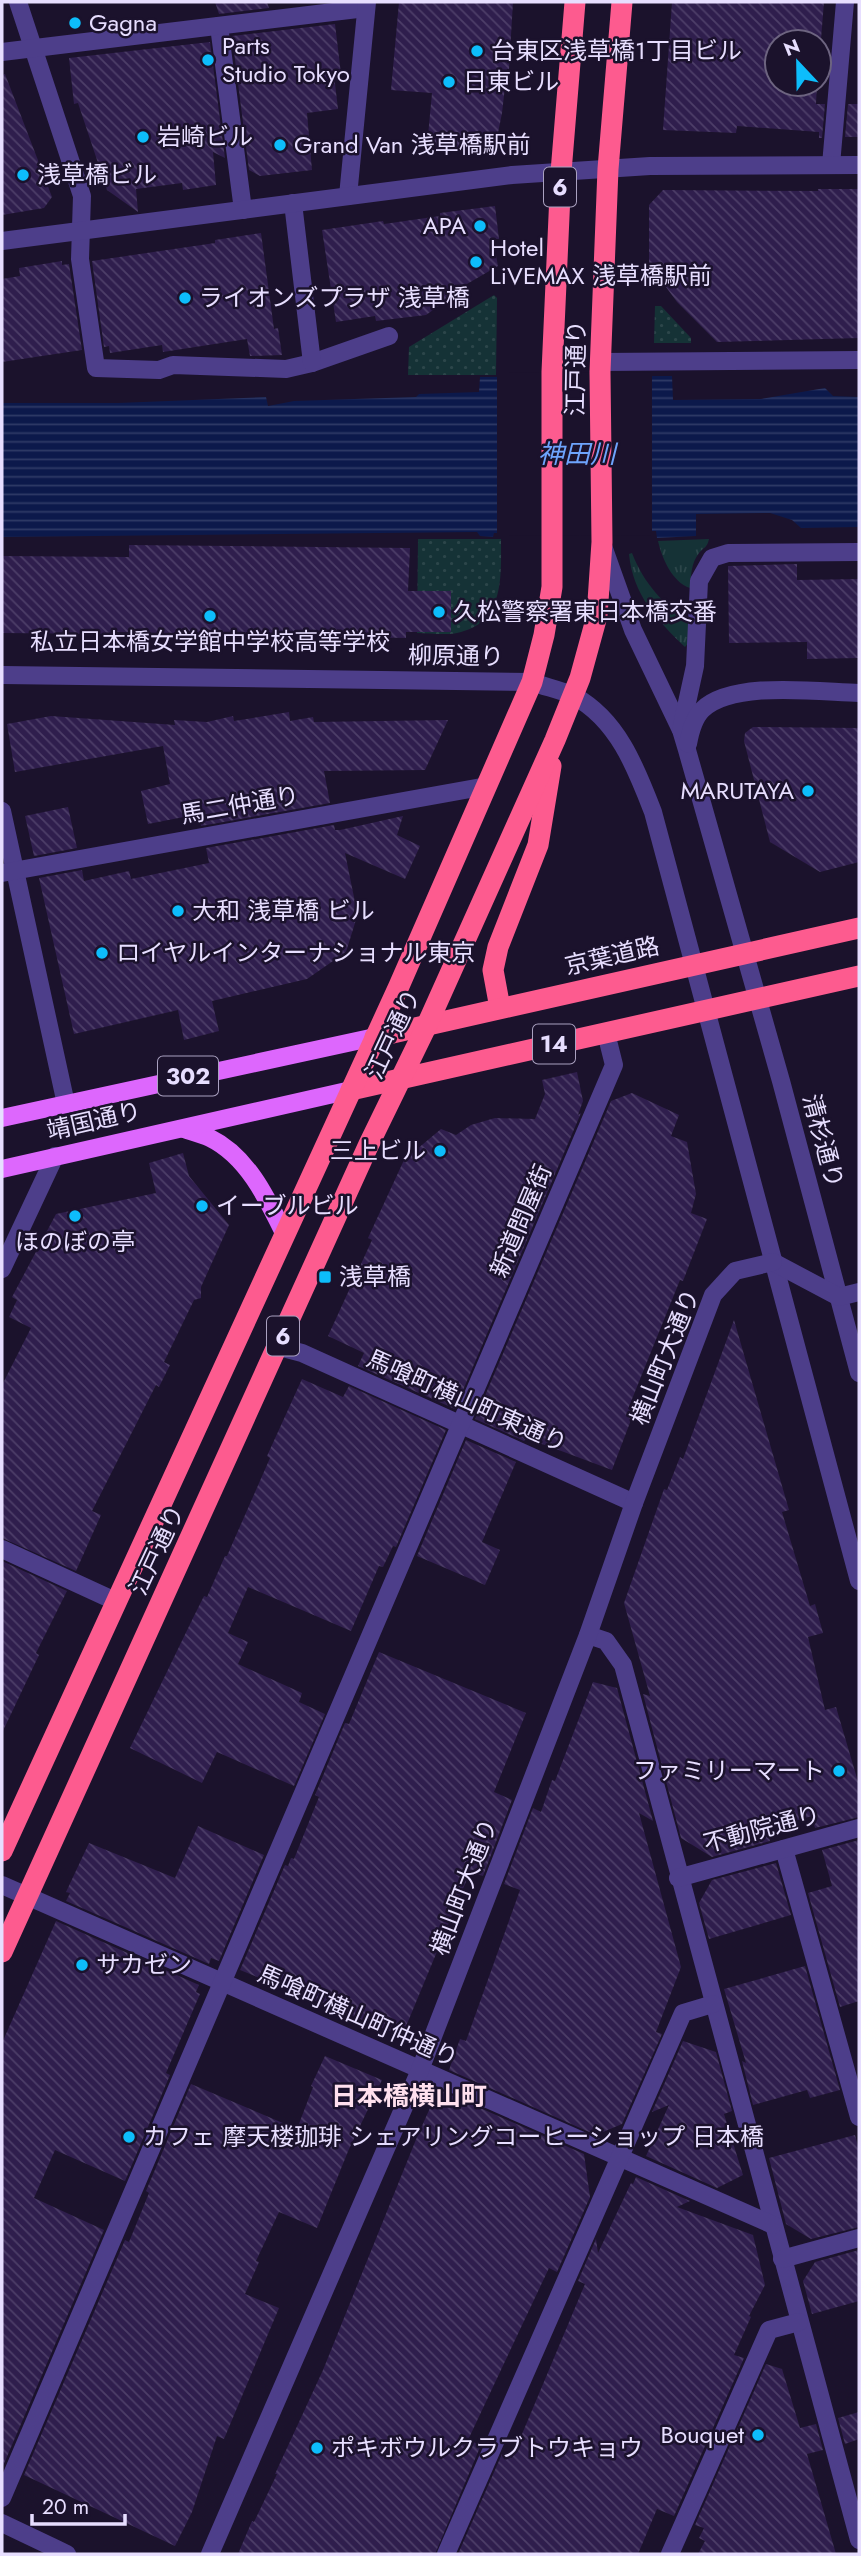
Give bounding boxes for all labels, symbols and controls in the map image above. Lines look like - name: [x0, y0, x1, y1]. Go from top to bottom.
- place label: Gagna: [89, 5, 157, 40]
- marker: Gagna: [67, 15, 83, 31]
- place label: Parts Studio Tokyo: [222, 28, 350, 91]
- north arrow: [763, 28, 833, 98]
- text: N: [780, 32, 804, 63]
- place label: 台東区浅草橋1丁目ビル: [491, 33, 742, 68]
- marker: 台東区浅草橋1丁目ビル: [469, 43, 485, 59]
- marker: Parts Studio Tokyo: [200, 52, 216, 68]
- place label: 日東ビル: [463, 64, 559, 99]
- marker: 日東ビル: [441, 74, 457, 90]
- place label: 岩崎ビル: [157, 119, 253, 154]
- place label: Grand Van 浅草橋駅前: [294, 127, 531, 162]
- marker: 岩崎ビル: [135, 129, 151, 145]
- marker: Grand Van 浅草橋駅前: [272, 137, 288, 153]
- place label: 浅草橋ビル: [37, 157, 157, 192]
- marker: 浅草橋ビル: [15, 167, 31, 183]
- road number: 6: [544, 168, 576, 206]
- place label: APA: [423, 208, 466, 243]
- marker: APA: [472, 218, 488, 234]
- place label: Hotel LiVEMAX 浅草橋駅前: [490, 230, 712, 293]
- marker: Hotel LiVEMAX 浅草橋駅前: [468, 254, 484, 270]
- place label: ライオンズプラザ 浅草橋: [199, 280, 470, 315]
- marker: ライオンズプラザ 浅草橋: [177, 290, 193, 306]
- street label: 江戸通り: [557, 320, 594, 416]
- water label: 神田川: [538, 435, 619, 473]
- place label: 久松警察署東日本橋交番: [453, 594, 717, 629]
- marker: 久松警察署東日本橋交番: [431, 604, 447, 620]
- marker: 私立日本橋女学館中学校高等学校: [202, 608, 218, 624]
- place label: 私立日本橋女学館中学校高等学校: [30, 624, 390, 659]
- street label: 柳原通り: [408, 637, 504, 674]
- place label: MARUTAYA: [680, 773, 794, 808]
- street label: 馬二仲通り: [178, 777, 302, 832]
- marker: MARUTAYA: [800, 783, 816, 799]
- place label: 大和 浅草橋 ビル: [192, 893, 374, 928]
- marker: 大和 浅草橋 ビル: [170, 903, 186, 919]
- street label: 京葉道路: [561, 928, 663, 983]
- place label: ロイヤルインターナショナル東京: [116, 935, 475, 970]
- marker: ロイヤルインターナショナル東京: [94, 945, 110, 961]
- street label: 江戸通り: [356, 983, 429, 1085]
- road number: 14: [533, 1024, 575, 1064]
- road number: 302: [158, 1056, 218, 1096]
- street label: 清杉通り: [794, 1090, 853, 1192]
- street label: 靖国通り: [43, 1093, 145, 1148]
- place label: 三上ビル: [330, 1133, 426, 1168]
- marker: 三上ビル: [432, 1143, 448, 1159]
- street label: 新道問屋街: [481, 1159, 560, 1283]
- place label: イーブルビル: [216, 1188, 359, 1223]
- marker: イーブルビル: [194, 1198, 210, 1214]
- marker: ほのぼの亭: [67, 1208, 83, 1224]
- place label: ほのぼの亭: [15, 1224, 135, 1259]
- place label: 浅草橋: [339, 1259, 411, 1294]
- marker: 浅草橋: [317, 1269, 333, 1285]
- street label: 横山町大通り: [621, 1283, 708, 1430]
- road number: 6: [267, 1316, 299, 1356]
- street label: 馬喰町横山町東通り: [361, 1341, 573, 1460]
- street label: 江戸通り: [120, 1499, 193, 1601]
- place label: ファミリーマート: [633, 1753, 825, 1788]
- marker: ファミリーマート: [831, 1763, 847, 1779]
- street label: 不動院通り: [699, 1796, 824, 1861]
- street label: 横山町大通り: [421, 1813, 506, 1960]
- place label: サカゼン: [96, 1947, 192, 1982]
- street label: 馬喰町横山町仲通り: [252, 1956, 464, 2075]
- marker: サカゼン: [74, 1957, 90, 1973]
- district label: 日本橋横山町: [331, 2077, 487, 2115]
- place label: カフェ 摩天楼珈琲 シェアリングコーヒーショップ 日本橋: [143, 2119, 764, 2154]
- marker: カフェ 摩天楼珈琲 シェアリングコーヒーショップ 日本橋: [121, 2129, 137, 2145]
- place label: Bouquet: [661, 2417, 744, 2452]
- marker: Bouquet: [750, 2427, 766, 2443]
- place label: ポキボウルクラブトウキョウ: [331, 2430, 643, 2465]
- marker: ポキボウルクラブトウキョウ: [309, 2440, 325, 2456]
- scale bar: [32, 2482, 124, 2526]
- text: 20 m: [42, 2492, 89, 2522]

